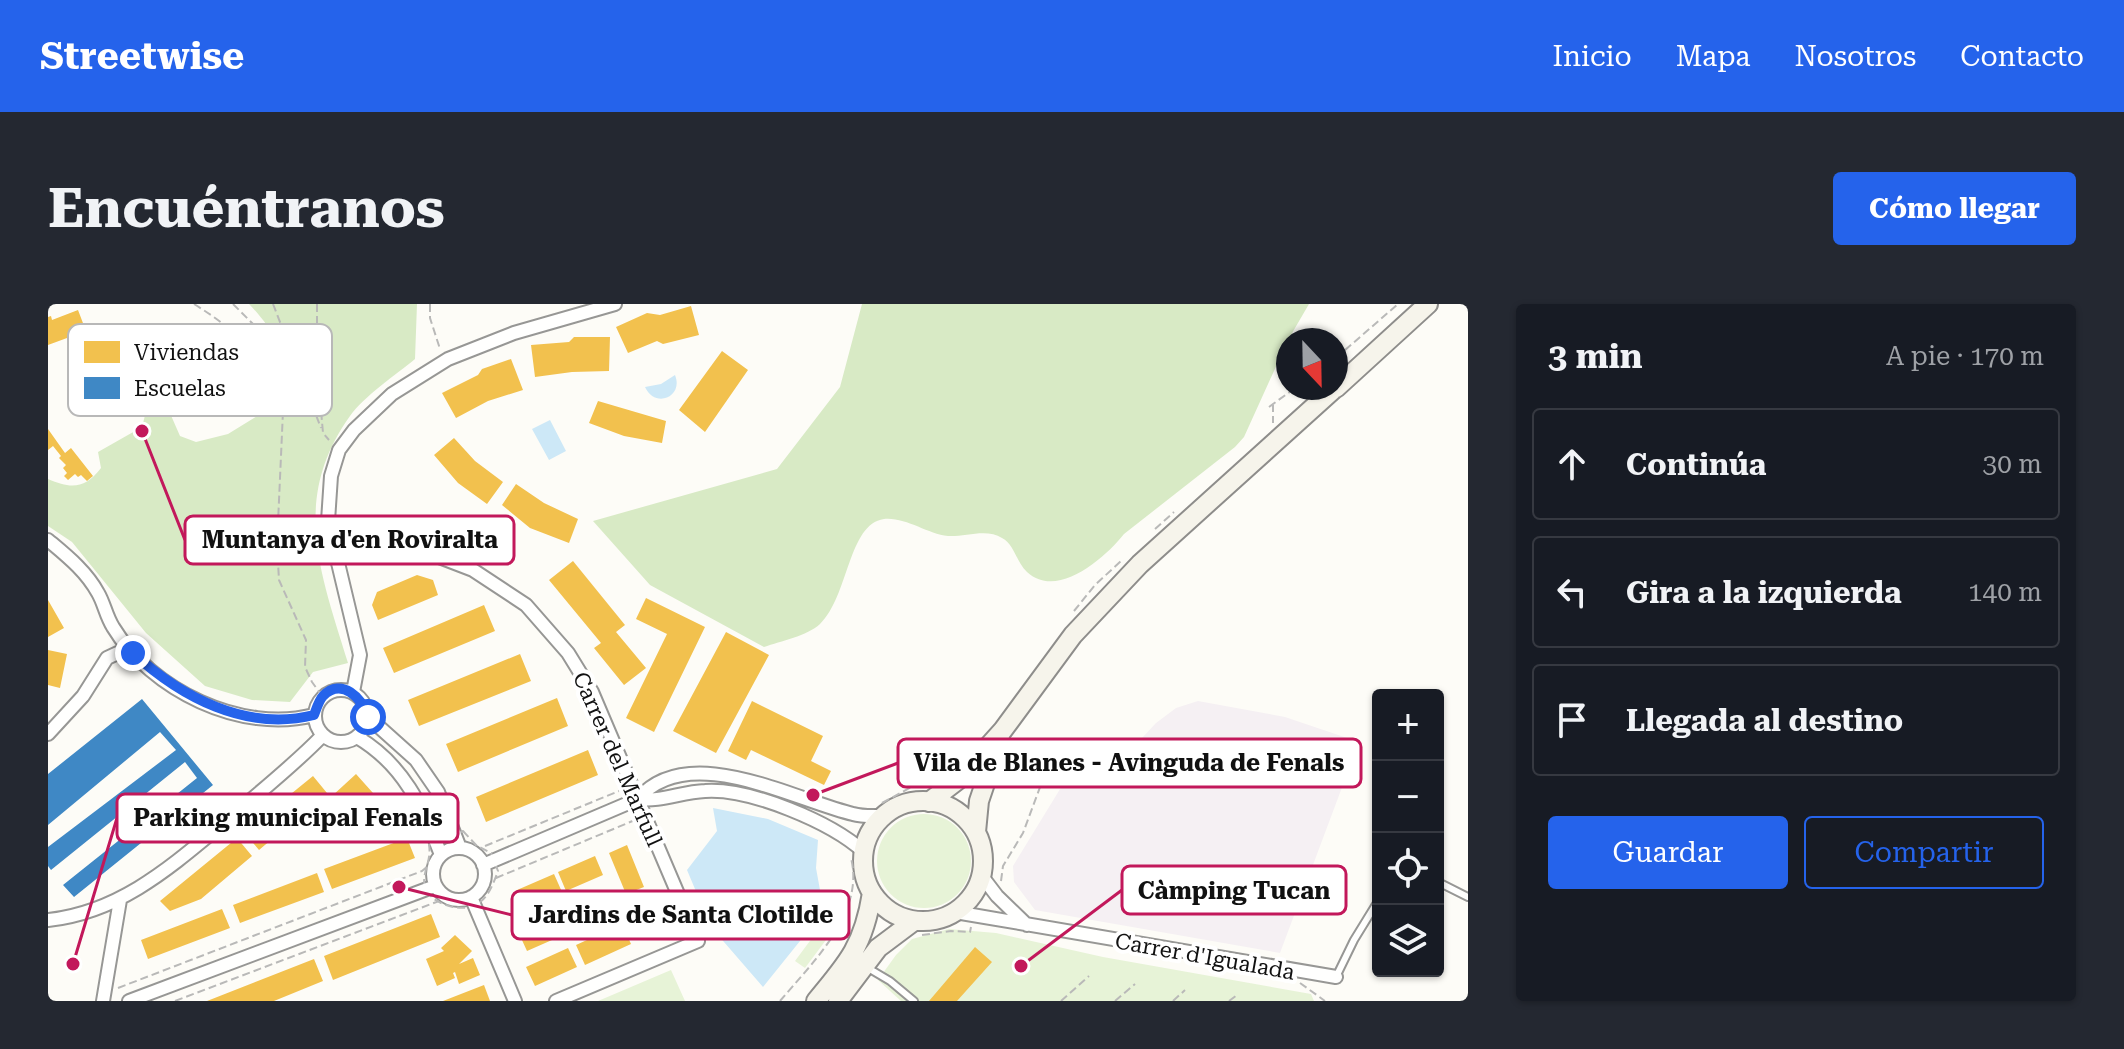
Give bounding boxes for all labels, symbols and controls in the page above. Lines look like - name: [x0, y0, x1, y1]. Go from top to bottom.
- text: Streetwise: [40, 34, 244, 78]
- text: Inicio: [1552, 40, 1632, 73]
- text: Mapa: [1676, 40, 1750, 73]
- text: Nosotros: [1794, 40, 1916, 73]
- text: Contacto: [1960, 40, 2084, 73]
- button: Cómo llegar: [1833, 172, 2076, 245]
- text: Encuéntranos: [48, 175, 445, 241]
- legend: [68, 324, 332, 416]
- north arrow: [1276, 328, 1348, 400]
- text: 3 min: [1548, 336, 1643, 376]
- text: Viviendas: [134, 340, 239, 365]
- text: A pie · 170 m: [1886, 341, 2044, 371]
- text: Escuelas: [134, 376, 226, 401]
- icon: ahead: [1550, 442, 1594, 486]
- text: Continúa: [1626, 447, 1766, 482]
- text: 30 m: [1983, 449, 2042, 479]
- callout: Muntanya d'en Roviralta: [185, 516, 514, 564]
- text: Muntanya d'en Roviralta: [202, 526, 498, 554]
- icon: left: [1550, 570, 1594, 614]
- text: Gira a la izquierda: [1626, 575, 1902, 610]
- text: 140 m: [1968, 577, 2042, 607]
- route end: [115, 635, 151, 671]
- street label: Carrer del Marfull: [568, 668, 667, 850]
- map controls: [1372, 689, 1444, 977]
- button: +: [1372, 689, 1444, 761]
- icon: arrive: [1550, 698, 1594, 742]
- route start: [350, 699, 386, 735]
- text: Llegada al destino: [1626, 703, 1903, 738]
- callout: Vila de Blanes - Avinguda de Fenals: [898, 739, 1361, 787]
- text: Vila de Blanes - Avinguda de Fenals: [914, 749, 1344, 777]
- button: −: [1372, 761, 1444, 833]
- callout: Parking municipal Fenals: [117, 794, 458, 842]
- text: Parking municipal Fenals: [133, 804, 443, 832]
- button: Guardar: [1548, 816, 1788, 889]
- button: Compartir: [1804, 816, 2044, 889]
- button: locate: [1372, 833, 1444, 905]
- callout: Càmping Tucan: [1122, 866, 1346, 914]
- text: Càmping Tucan: [1138, 877, 1330, 905]
- callout: Jardins de Santa Clotilde: [512, 891, 849, 939]
- text: Jardins de Santa Clotilde: [529, 901, 833, 929]
- button: layers: [1372, 905, 1444, 977]
- street label: Carrer d'Igualada: [1113, 928, 1297, 985]

